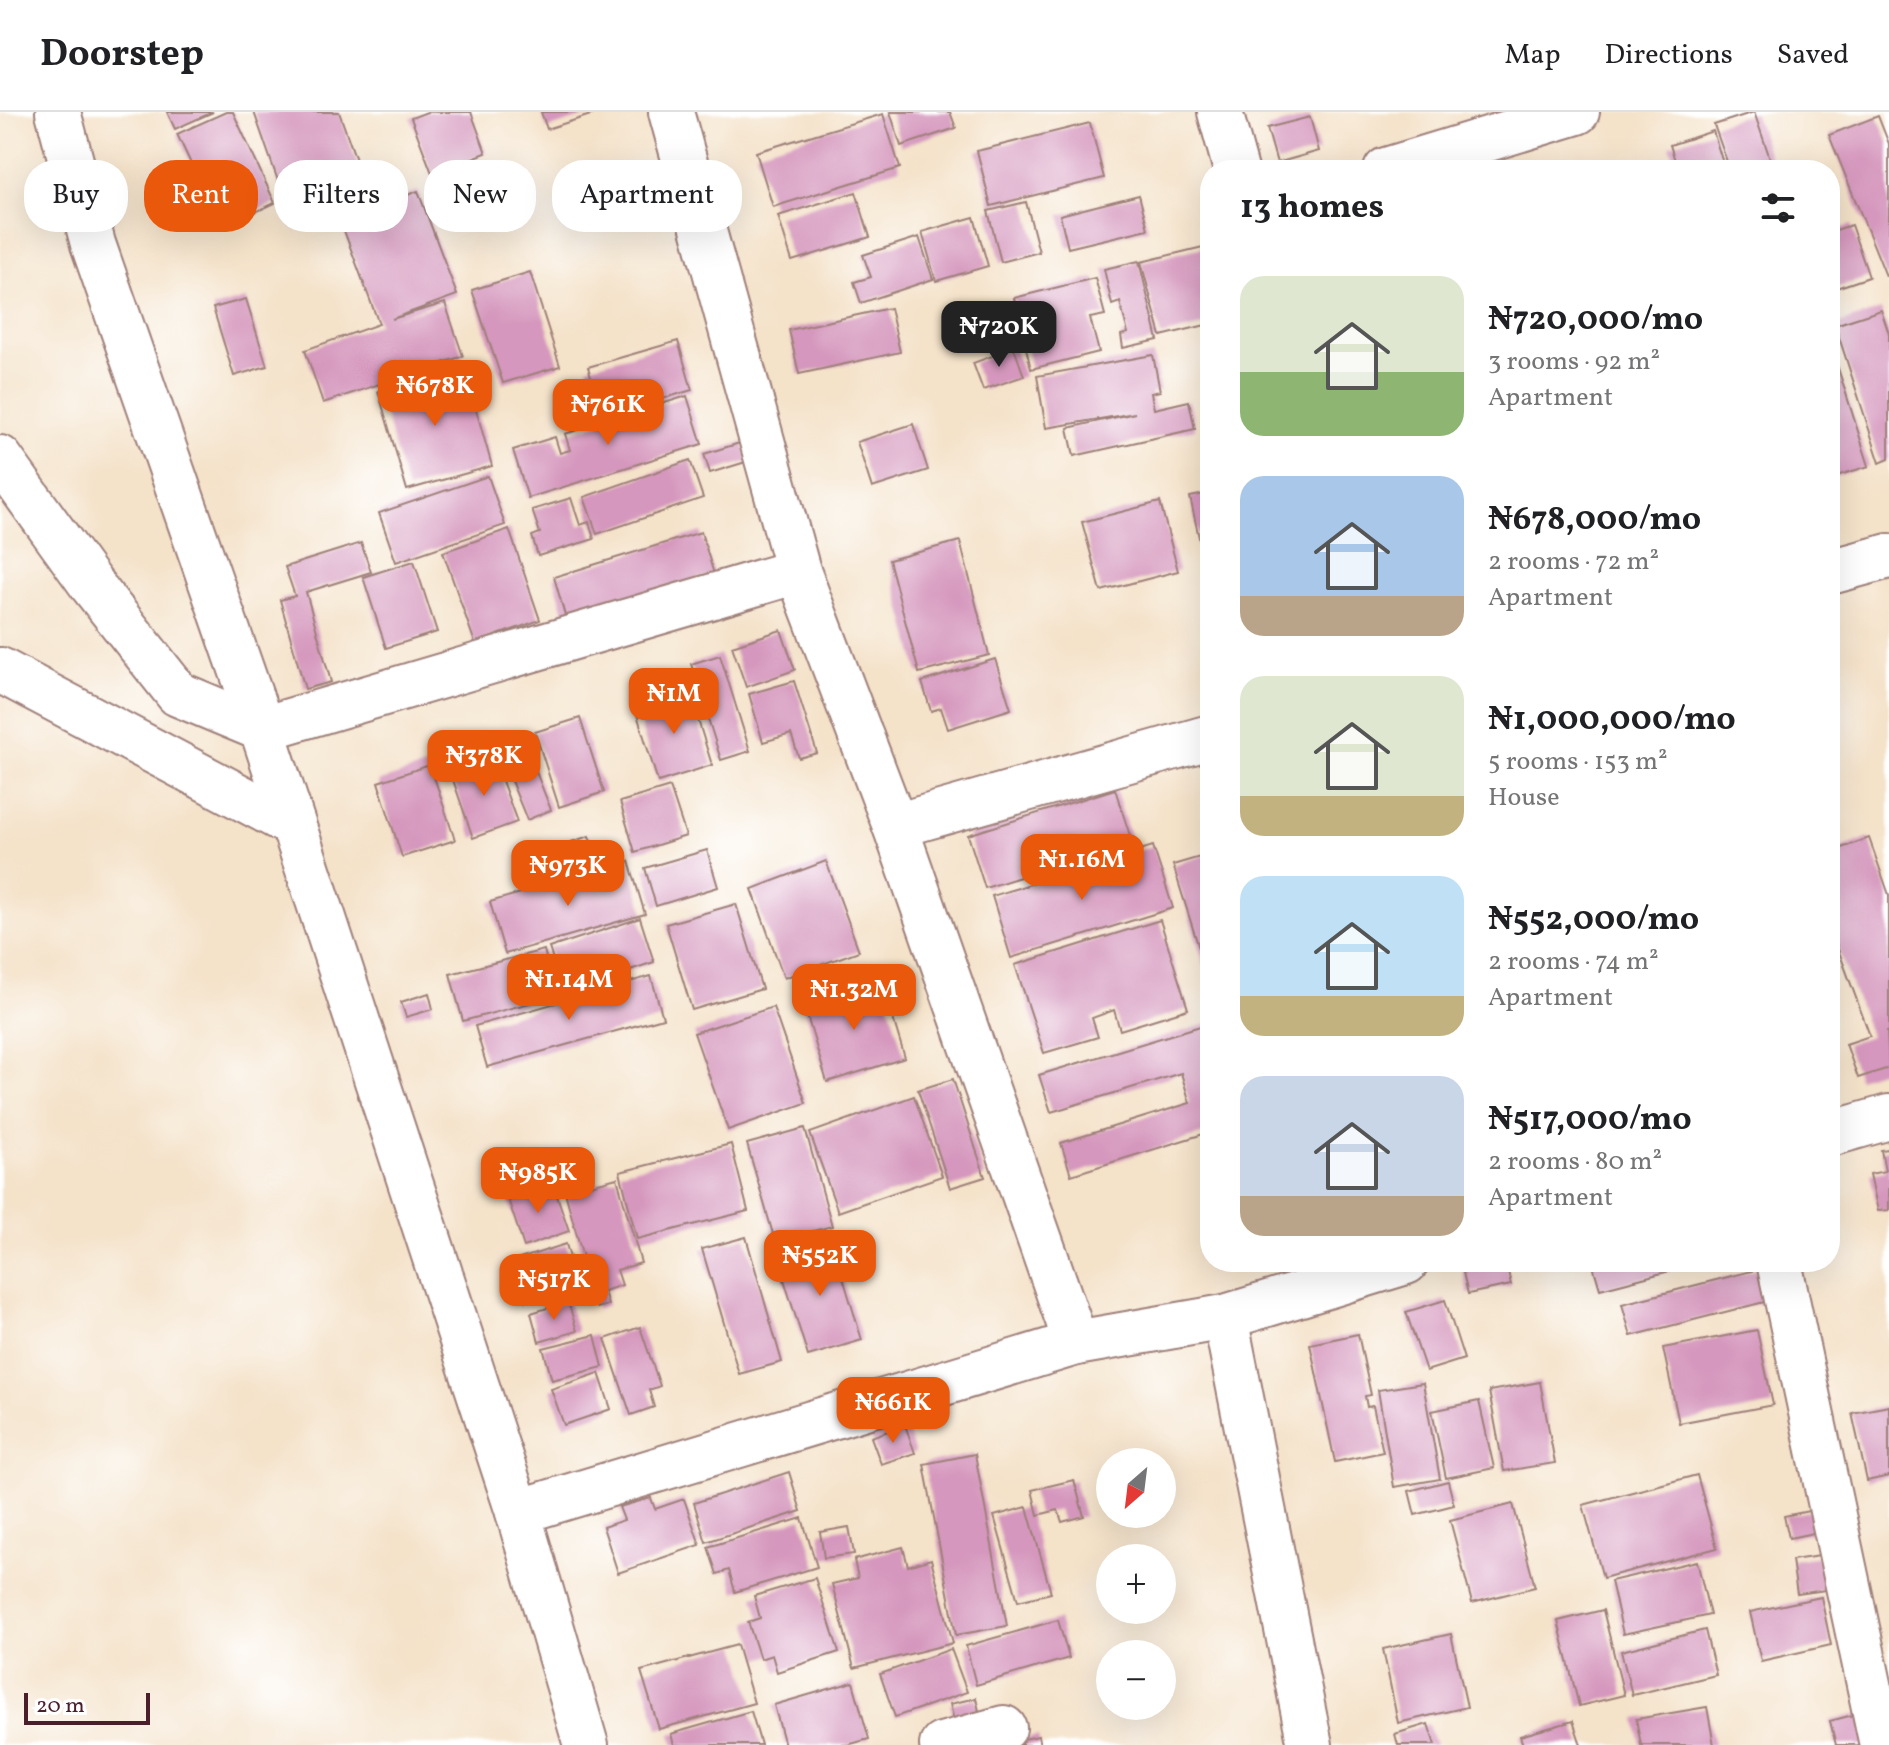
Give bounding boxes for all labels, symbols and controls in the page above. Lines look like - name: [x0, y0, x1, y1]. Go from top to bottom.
- text: Doorstep: [40, 29, 204, 82]
- text: Map: [1505, 36, 1561, 75]
- text: Directions: [1605, 36, 1733, 75]
- text: Saved: [1777, 36, 1849, 75]
- chip: Buy: [24, 160, 128, 232]
- chip: Rent: [144, 160, 258, 232]
- chip: Filters: [274, 160, 408, 232]
- chip: New: [424, 160, 536, 232]
- chip: Apartment: [552, 160, 742, 232]
- text: 13 homes: [1240, 185, 1384, 232]
- icon: filters: [1756, 186, 1800, 230]
- text: ₦720,000/mo: [1488, 297, 1703, 344]
- pin: ₦720K: [943, 301, 1055, 369]
- icon: home: [1304, 308, 1400, 404]
- text: ₦720K: [959, 309, 1039, 345]
- text: 3 rooms · 92 m²: [1488, 344, 1660, 380]
- pin: ₦678K: [379, 360, 491, 428]
- text: ₦678K: [396, 368, 474, 404]
- pin: ₦761K: [552, 379, 664, 447]
- text: Apartment: [1488, 380, 1613, 416]
- text: ₦761K: [571, 387, 645, 423]
- text: ₦678,000/mo: [1488, 497, 1701, 544]
- icon: home: [1304, 508, 1400, 604]
- text: 2 rooms · 72 m²: [1488, 544, 1659, 580]
- text: Apartment: [1488, 580, 1613, 616]
- pin: ₦1M: [635, 668, 713, 736]
- text: ₦1M: [647, 676, 701, 712]
- text: ₦1,000,000/mo: [1488, 697, 1736, 744]
- icon: home: [1304, 708, 1400, 804]
- pin: ₦378K: [428, 730, 540, 798]
- text: ₦378K: [445, 738, 523, 774]
- text: 5 rooms · 153 m²: [1488, 744, 1668, 780]
- text: House: [1488, 780, 1560, 816]
- pin: ₦1.16M: [1017, 834, 1147, 902]
- pin: ₦973K: [512, 840, 624, 908]
- text: ₦1.16M: [1039, 842, 1125, 878]
- text: ₦973K: [529, 848, 607, 884]
- text: ₦552,000/mo: [1488, 897, 1699, 944]
- icon: home: [1304, 908, 1400, 1004]
- text: 2 rooms · 74 m²: [1488, 944, 1659, 980]
- pin: ₦1.14M: [504, 954, 634, 1022]
- text: ₦1.14M: [525, 962, 613, 998]
- pin: ₦1.32M: [789, 964, 919, 1032]
- text: ₦1.32M: [810, 972, 898, 1008]
- text: Apartment: [1488, 980, 1613, 1016]
- text: ₦517,000/mo: [1488, 1097, 1692, 1144]
- icon: home: [1304, 1108, 1400, 1204]
- text: 2 rooms · 80 m²: [1488, 1144, 1662, 1180]
- pin: ₦985K: [482, 1147, 594, 1215]
- text: ₦985K: [499, 1155, 577, 1191]
- text: Apartment: [1488, 1180, 1613, 1216]
- pin: ₦552K: [764, 1230, 876, 1298]
- text: ₦552K: [782, 1238, 858, 1274]
- pin: ₦517K: [498, 1254, 610, 1322]
- text: ₦517K: [517, 1262, 591, 1298]
- pin: ₦661K: [837, 1377, 949, 1445]
- text: ₦661K: [855, 1385, 931, 1421]
- north arrow: [1096, 1448, 1176, 1528]
- map controls: [1096, 1448, 1176, 1720]
- button: +: [1096, 1544, 1176, 1624]
- button: −: [1096, 1640, 1176, 1720]
- scale bar: [24, 1689, 150, 1725]
- text: 20 m: [36, 1691, 85, 1722]

